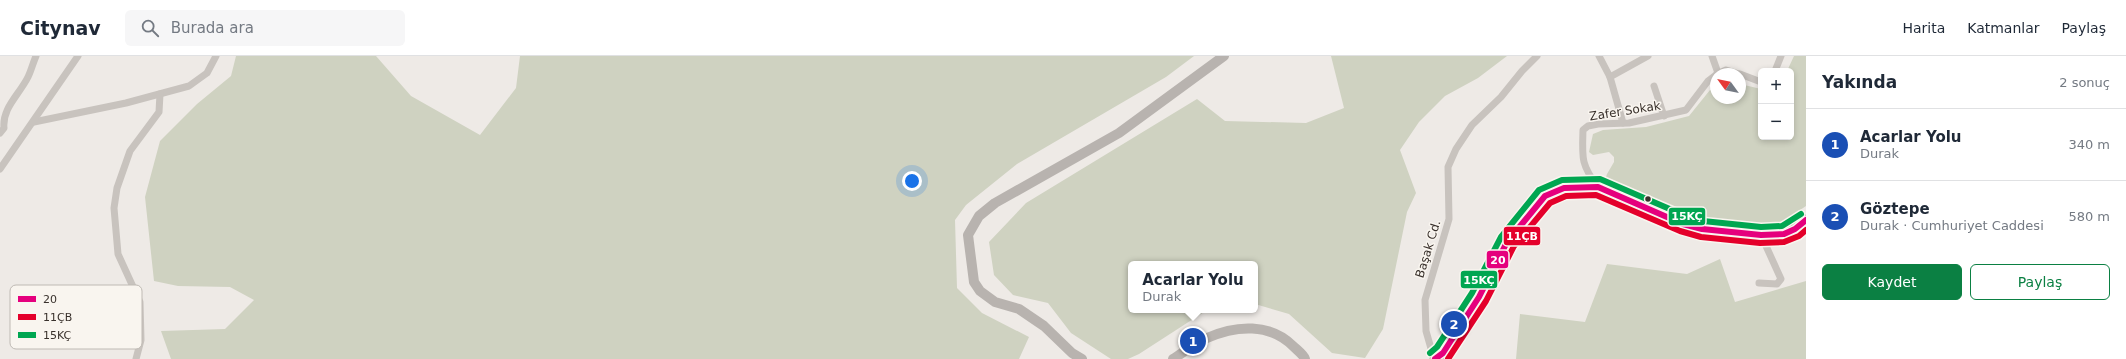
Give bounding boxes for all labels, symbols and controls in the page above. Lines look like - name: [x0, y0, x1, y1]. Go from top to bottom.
- search box: [125, 10, 405, 46]
- text: Citynav: [20, 17, 101, 39]
- icon: search: [139, 17, 161, 39]
- text: Burada ara: [171, 19, 254, 37]
- text: Harita: [1902, 20, 1945, 36]
- text: Katmanlar: [1967, 20, 2040, 36]
- text: Paylaş: [2062, 20, 2106, 36]
- north arrow: [1710, 68, 1746, 104]
- map controls: [1758, 68, 1794, 140]
- button: +: [1758, 68, 1794, 104]
- text: Yakında: [1822, 72, 1897, 92]
- text: 2 sonuç: [2059, 75, 2110, 90]
- street label: Zafer Sokak: [1588, 98, 1662, 124]
- button: −: [1758, 104, 1794, 140]
- text: Acarlar Yolu: [1860, 128, 1962, 146]
- text: 1: [1830, 137, 1840, 152]
- text: 340 m: [2068, 137, 2110, 152]
- text: Durak: [1860, 146, 1899, 161]
- your location: [902, 171, 922, 191]
- unlabelled marker: [1643, 194, 1653, 204]
- text: Göztepe: [1860, 200, 1930, 218]
- line badge: 15KÇ: [1668, 207, 1706, 226]
- text: 2: [1830, 209, 1840, 224]
- text: 580 m: [2068, 209, 2110, 224]
- text: 15KÇ: [1671, 210, 1703, 223]
- street label: Başak Cd.: [1413, 218, 1443, 280]
- text: Durak · Cumhuriyet Caddesi: [1860, 218, 2044, 233]
- line badge: 11ÇB: [1503, 226, 1541, 246]
- text: 11ÇB: [1506, 230, 1538, 243]
- line badge: 20: [1486, 250, 1509, 269]
- text: 20: [1490, 254, 1506, 267]
- popup: [1128, 261, 1258, 313]
- button: Kaydet: [1822, 264, 1962, 300]
- button: Paylaş: [1970, 264, 2110, 300]
- line badge: 15KÇ: [1460, 270, 1498, 289]
- text: Acarlar Yolu: [1142, 271, 1244, 289]
- text: 15KÇ: [1463, 274, 1495, 287]
- legend: [10, 285, 142, 349]
- text: Durak: [1142, 289, 1181, 304]
- text: 20: [43, 293, 57, 306]
- pin: 2: [1441, 309, 1467, 339]
- text: 11ÇB: [43, 311, 72, 324]
- pin: 1: [1180, 326, 1206, 356]
- text: 15KÇ: [43, 329, 72, 342]

